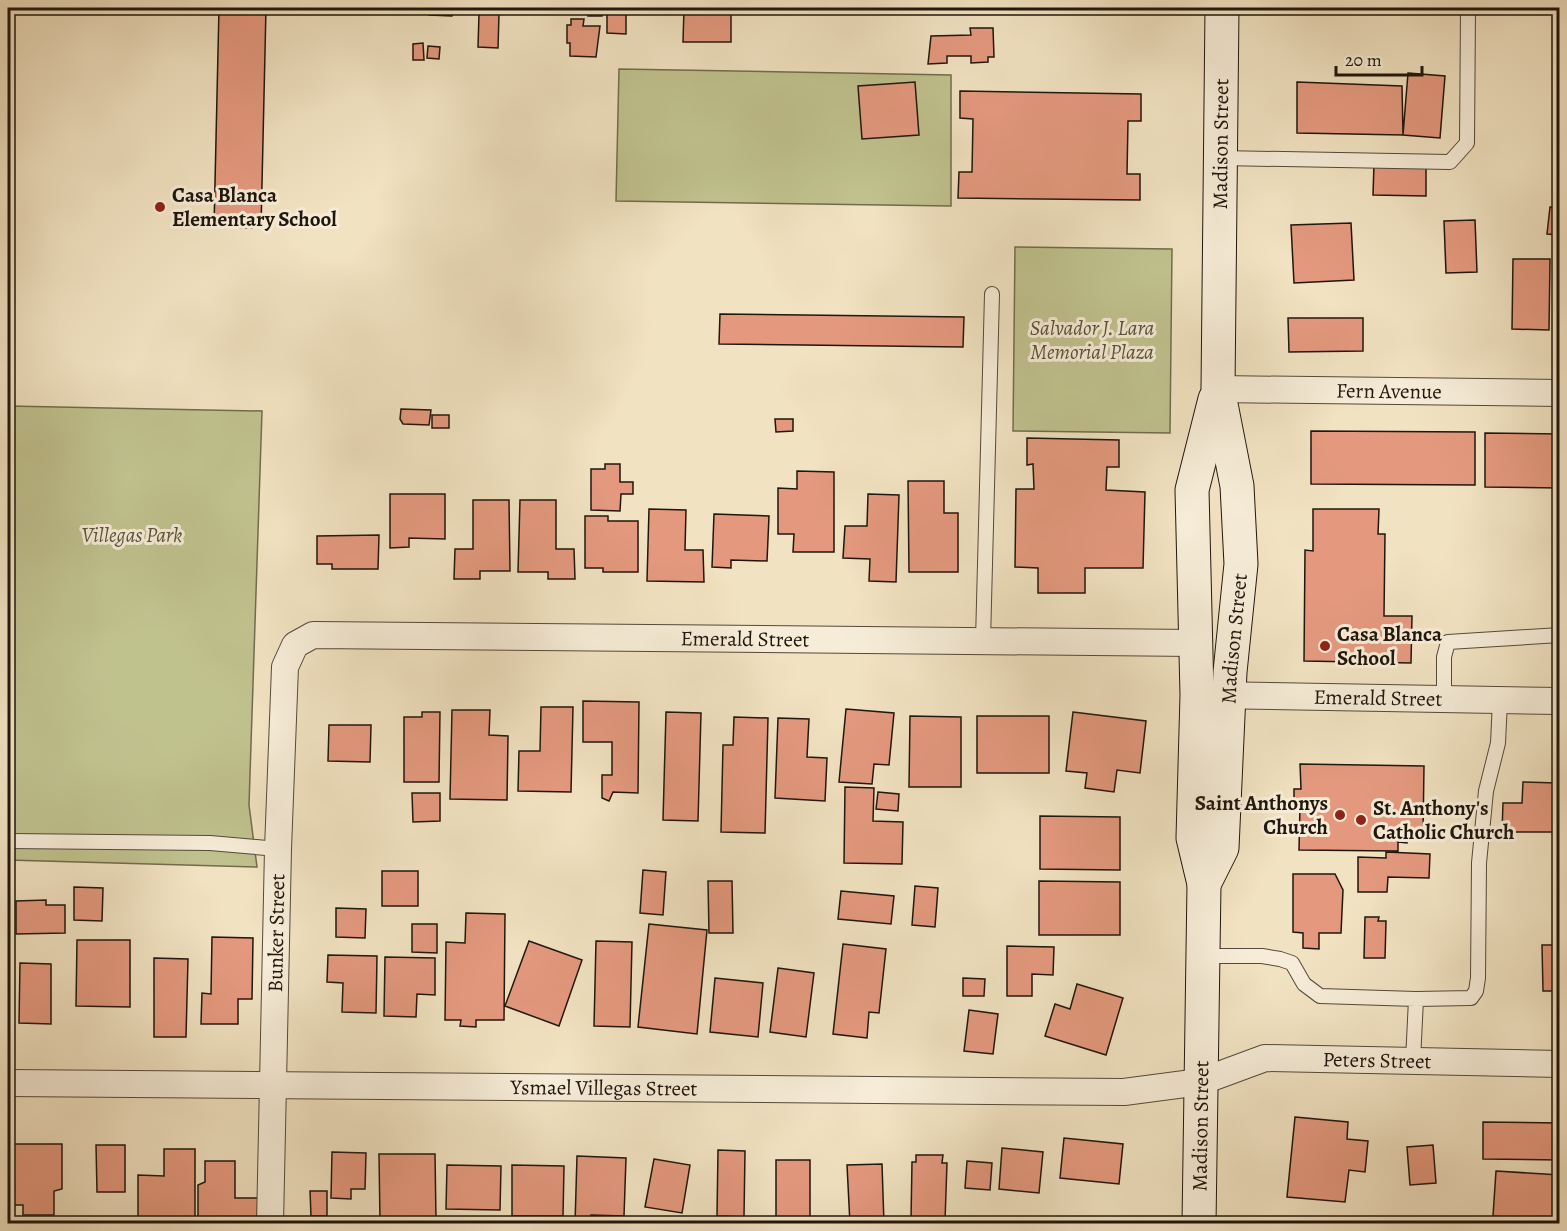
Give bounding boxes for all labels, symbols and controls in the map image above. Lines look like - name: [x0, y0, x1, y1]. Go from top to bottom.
- scale bar: [1336, 39, 1422, 77]
- text: 20 m: [1345, 48, 1382, 72]
- street label: Madison Street: [1206, 78, 1235, 210]
- place label: Casa Blanca Elementary School: [172, 181, 337, 233]
- marker: Casa Blanca Elementary School: [153, 200, 167, 214]
- park label: Salvador J. Lara Memorial Plaza: [1030, 314, 1154, 366]
- street label: Fern Avenue: [1336, 376, 1442, 406]
- park label: Villegas Park: [82, 521, 182, 549]
- street label: Madison Street: [1215, 572, 1254, 704]
- place label: Casa Blanca School: [1337, 620, 1443, 672]
- street label: Emerald Street: [681, 624, 809, 653]
- marker: Casa Blanca School: [1318, 639, 1332, 653]
- street label: Emerald Street: [1313, 683, 1443, 713]
- place label: Saint Anthonys Church: [1195, 789, 1328, 841]
- place label: St. Anthony's Catholic Church: [1373, 794, 1514, 846]
- marker: Saint Anthonys Church: [1333, 808, 1347, 822]
- marker: St. Anthony's Catholic Church: [1354, 813, 1368, 827]
- street label: Bunker Street: [261, 873, 291, 993]
- street label: Peters Street: [1322, 1045, 1432, 1075]
- street label: Madison Street: [1185, 1060, 1215, 1192]
- street label: Ysmael Villegas Street: [510, 1073, 697, 1103]

